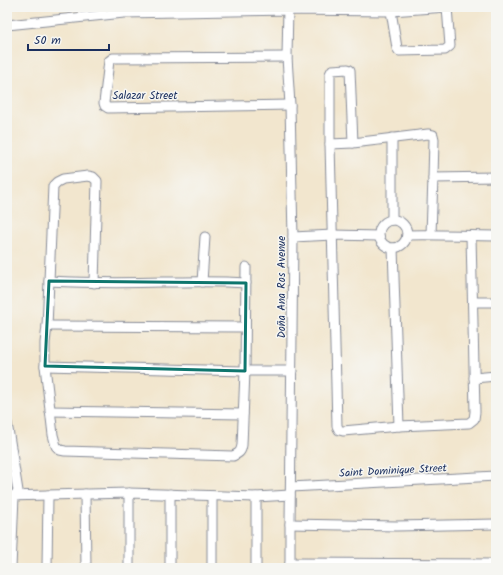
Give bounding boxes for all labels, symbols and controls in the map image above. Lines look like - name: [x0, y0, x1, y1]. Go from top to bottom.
- scale bar: [28, 26, 109, 52]
- text: 50 m: [34, 31, 61, 50]
- street label: Salazar Street: [113, 87, 178, 105]
- street label: Doña Ana Ros Avenue: [273, 236, 291, 338]
- street label: Saint Dominique Street: [339, 459, 448, 483]

